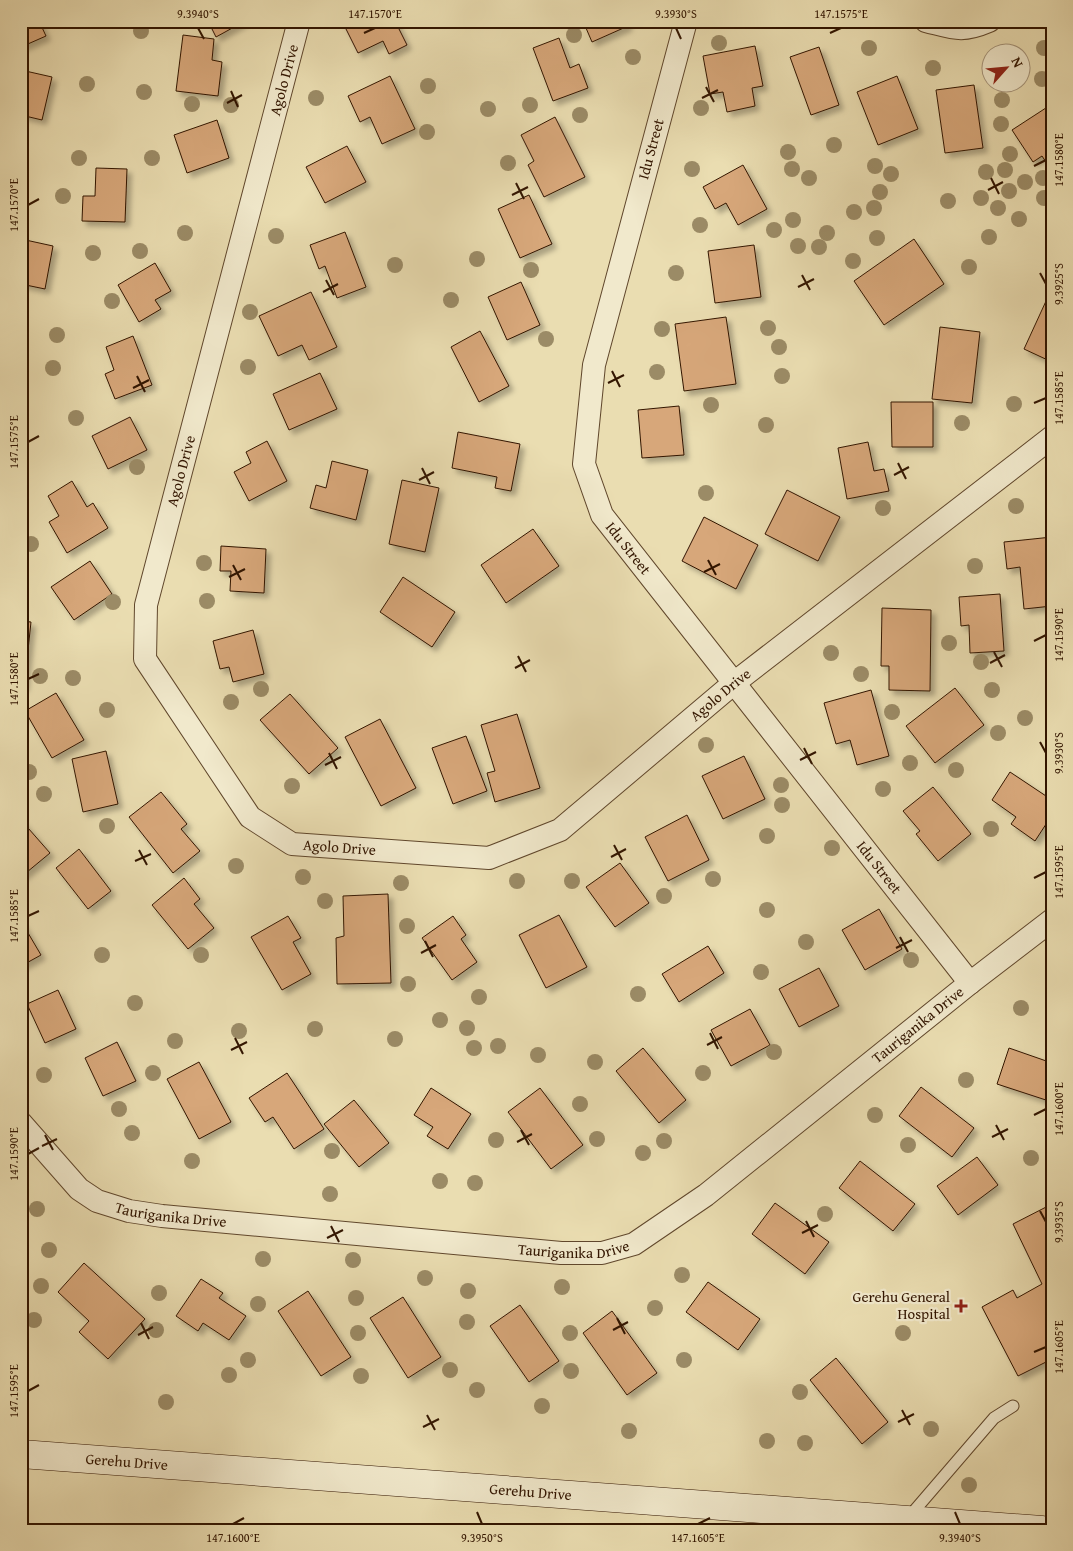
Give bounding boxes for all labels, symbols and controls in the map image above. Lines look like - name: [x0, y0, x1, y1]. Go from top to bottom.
- text: 9.3940°S: [177, 5, 219, 22]
- text: 147.1570°E: [348, 5, 402, 22]
- text: 9.3930°S: [655, 5, 697, 22]
- text: 147.1575°E: [814, 5, 868, 22]
- street label: Agolo Drive: [264, 42, 303, 118]
- north arrow: [980, 42, 1030, 92]
- text: N: [1007, 53, 1029, 71]
- street label: Idu Street: [632, 116, 669, 182]
- text: 147.1580°E: [1050, 133, 1067, 187]
- text: 147.1570°E: [5, 178, 22, 232]
- text: 9.3925°S: [1050, 263, 1067, 305]
- text: 147.1585°E: [1050, 371, 1067, 425]
- text: 147.1575°E: [5, 415, 22, 469]
- street label: Agolo Drive: [161, 433, 200, 509]
- street label: Idu Street: [601, 517, 656, 579]
- text: 147.1590°E: [1050, 608, 1067, 662]
- text: 147.1580°E: [5, 652, 22, 706]
- street label: Agolo Drive: [685, 663, 755, 726]
- text: 9.3930°S: [1050, 732, 1067, 774]
- street label: Agolo Drive: [302, 834, 377, 860]
- street label: Idu Street: [852, 836, 907, 899]
- text: 147.1595°E: [1050, 845, 1067, 899]
- text: 147.1585°E: [5, 889, 22, 943]
- street label: Tauriganika Drive: [867, 981, 968, 1068]
- text: 147.1600°E: [1050, 1082, 1067, 1136]
- text: 147.1590°E: [5, 1127, 22, 1181]
- street label: Tauriganika Drive: [112, 1196, 228, 1232]
- text: 9.3935°S: [1050, 1201, 1067, 1243]
- street label: Tauriganika Drive: [517, 1235, 632, 1263]
- place label: Gerehu General Hospital: [853, 1286, 950, 1324]
- marker: Gerehu General Hospital: [954, 1299, 968, 1313]
- text: 147.1605°E: [1050, 1320, 1067, 1374]
- text: 147.1595°E: [5, 1364, 22, 1418]
- street label: Gerehu Drive: [85, 1448, 169, 1475]
- street label: Gerehu Drive: [489, 1478, 573, 1505]
- text: 147.1600°E: [206, 1529, 260, 1546]
- text: 9.3950°S: [461, 1529, 503, 1546]
- text: 147.1605°E: [671, 1529, 725, 1546]
- text: 9.3940°S: [939, 1529, 981, 1546]

